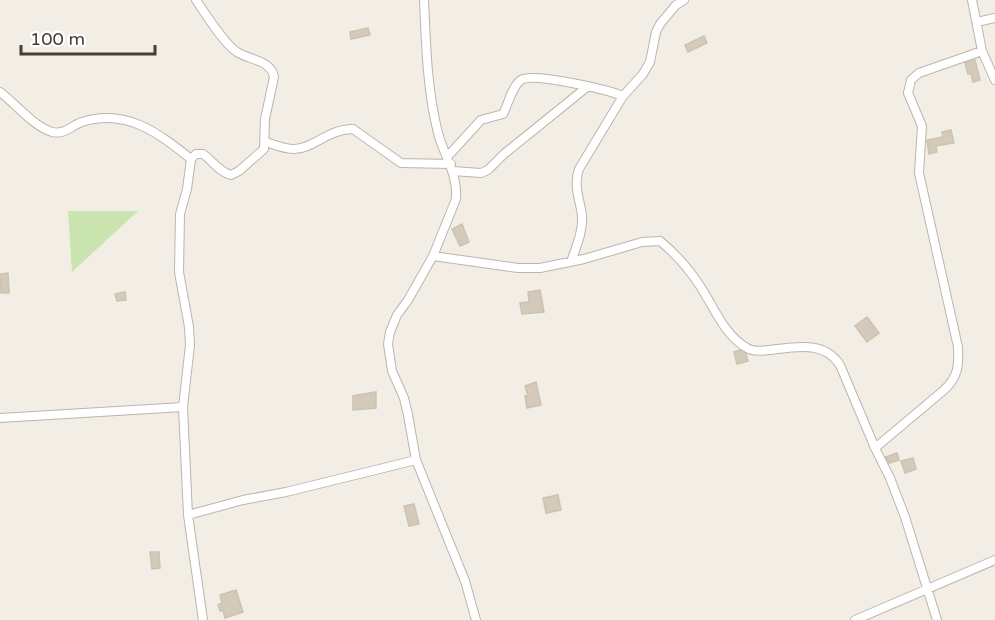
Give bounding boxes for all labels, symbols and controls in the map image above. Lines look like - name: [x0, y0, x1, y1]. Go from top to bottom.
- scale bar: [21, 18, 154, 56]
- text: 100 m: [30, 28, 85, 50]

